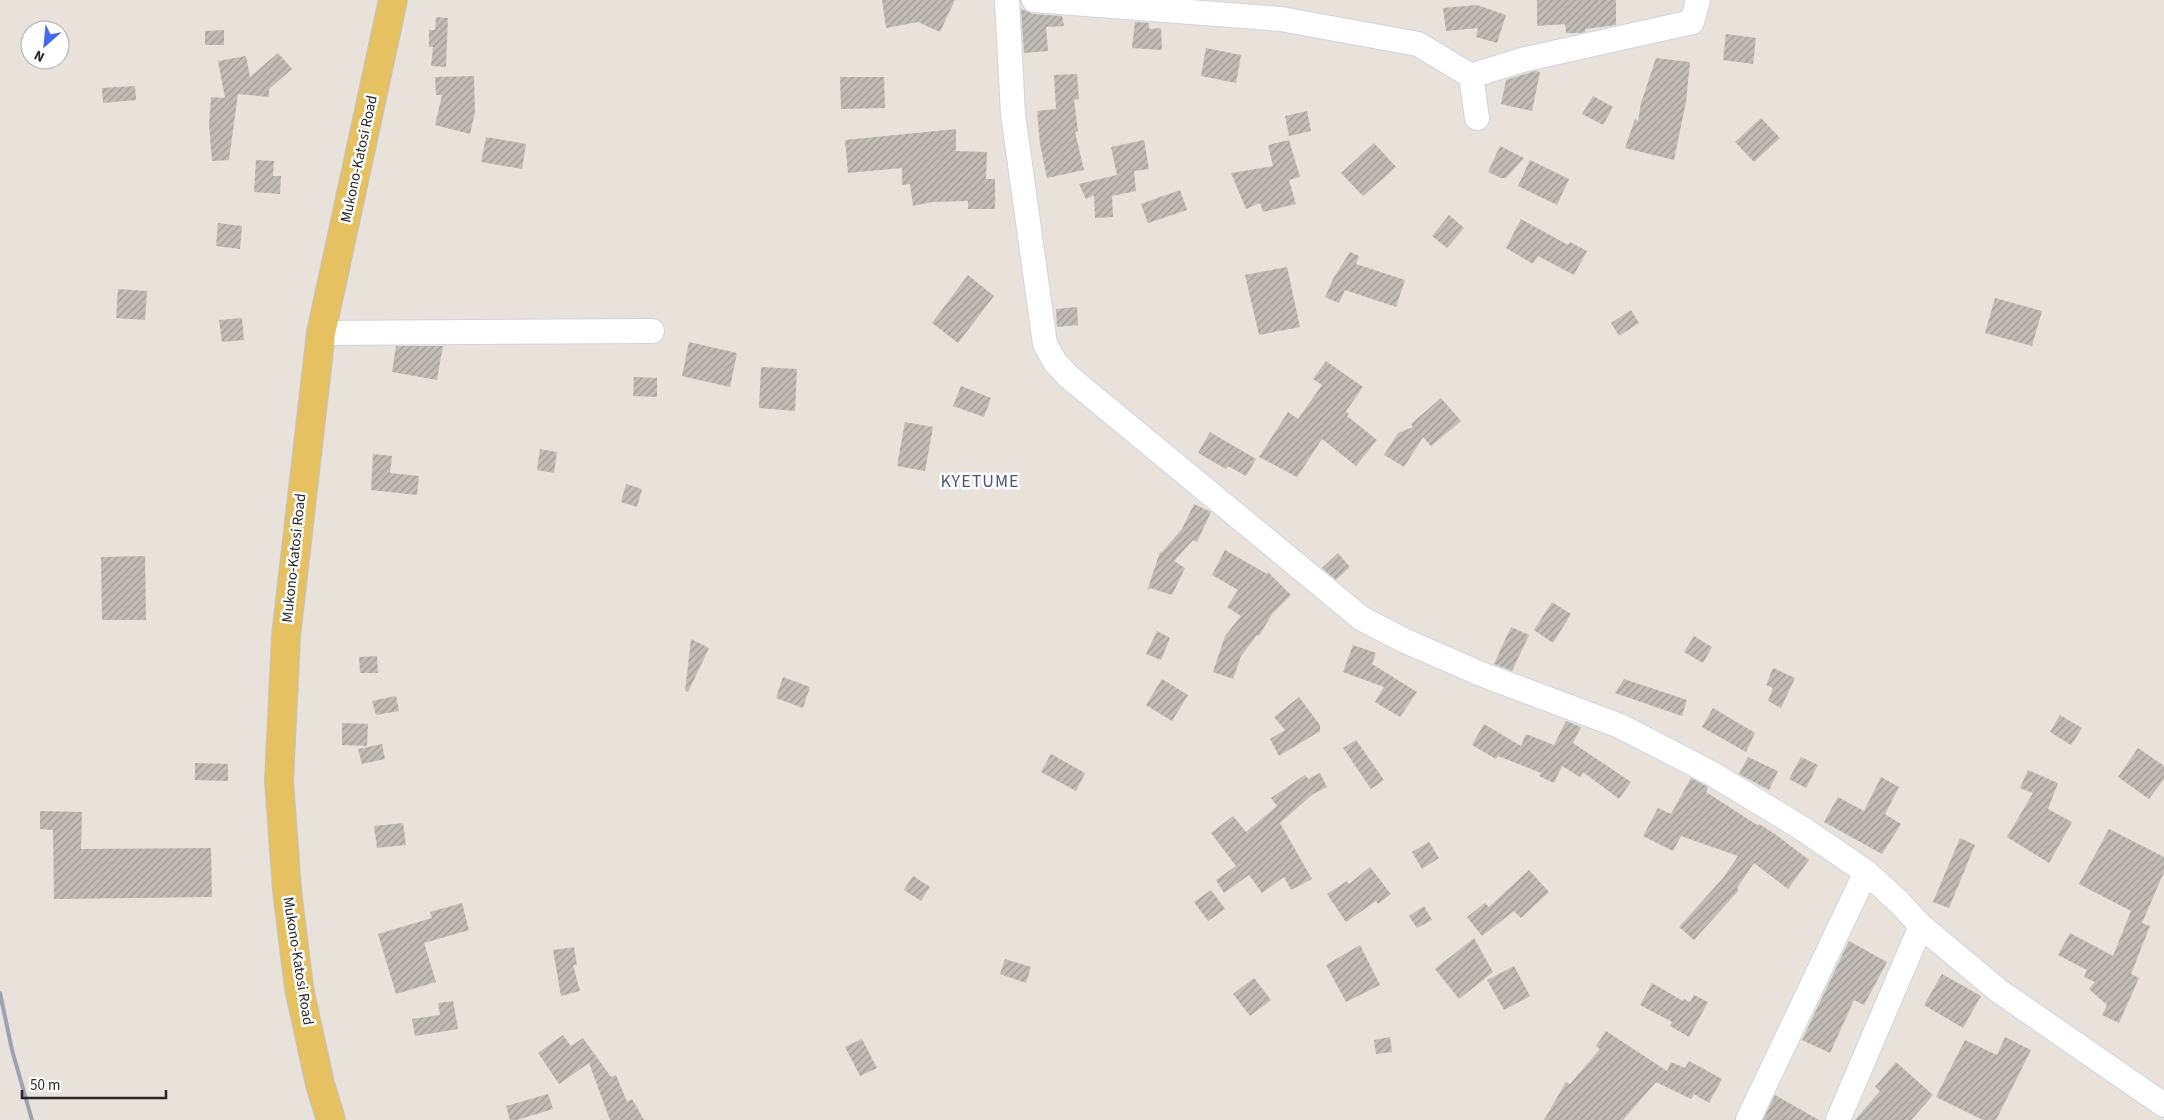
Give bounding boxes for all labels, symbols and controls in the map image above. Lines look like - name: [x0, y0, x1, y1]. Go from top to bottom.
- north arrow: [20, 20, 70, 70]
- text: N: [31, 45, 48, 67]
- street label: Mukono-Katosi Road: [335, 93, 383, 225]
- district label: KYETUME: [940, 469, 1020, 494]
- street label: Mukono-Katosi Road: [277, 492, 311, 624]
- street label: Mukono-Katosi Road: [277, 895, 319, 1027]
- scale bar: [22, 1068, 166, 1100]
- text: 50 m: [30, 1075, 60, 1096]

